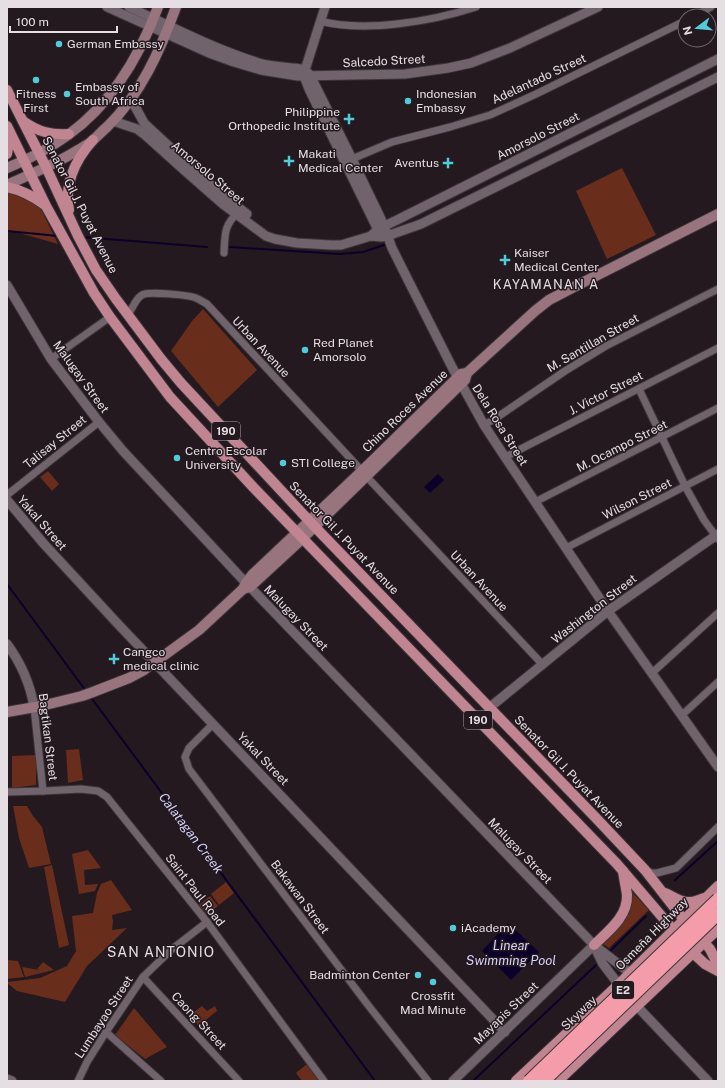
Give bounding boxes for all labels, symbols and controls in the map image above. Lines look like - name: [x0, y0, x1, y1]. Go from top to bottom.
- scale bar: [10, 8, 117, 34]
- north arrow: [677, 8, 717, 48]
- text: 100 m: [16, 15, 49, 29]
- text: N: [680, 25, 694, 37]
- place label: German Embassy: [67, 37, 165, 51]
- marker: German Embassy: [54, 39, 64, 49]
- street label: Adelantado Street: [490, 51, 589, 107]
- street label: Salcedo Street: [342, 52, 426, 70]
- marker: Fitness First: [31, 75, 41, 85]
- place label: Embassy of South Africa: [75, 80, 145, 108]
- place label: Fitness First: [16, 87, 56, 115]
- place label: Indonesian Embassy: [416, 87, 477, 115]
- marker: Embassy of South Africa: [62, 89, 72, 99]
- marker: Indonesian Embassy: [403, 96, 413, 106]
- place label: Philippine Orthopedic Institute: [228, 105, 340, 133]
- street label: Amorsolo Street: [494, 109, 582, 163]
- marker: Philippine Orthopedic Institute: [343, 113, 355, 125]
- street label: Senator Gil J. Puyat Avenue: [39, 134, 121, 276]
- street label: Amorsolo Street: [169, 138, 248, 208]
- place label: Makati Medical Center: [298, 147, 383, 175]
- marker: Makati Medical Center: [283, 155, 295, 167]
- place label: Aventus: [394, 156, 439, 170]
- marker: Aventus: [442, 157, 454, 169]
- place label: Kaiser Medical Center: [514, 246, 599, 274]
- marker: Kaiser Medical Center: [499, 254, 511, 266]
- district label: KAYAMANAN A: [493, 277, 599, 292]
- street label: M. Santillan Street: [545, 311, 642, 375]
- street label: Urban Avenue: [229, 314, 293, 380]
- place label: Red Planet Amorsolo: [313, 336, 374, 364]
- street label: Malugay Street: [50, 338, 112, 416]
- marker: Red Planet Amorsolo: [300, 345, 310, 355]
- street label: Chino Roces Avenue: [360, 367, 451, 455]
- street label: J. Victor Street: [567, 368, 646, 418]
- street label: Dela Rosa Street: [469, 382, 531, 469]
- street label: Talisay Street: [21, 412, 89, 472]
- street label: M. Ocampo Street: [574, 417, 670, 475]
- road number: 190: [212, 422, 240, 440]
- place label: Centro Escolar University: [185, 444, 267, 472]
- marker: Centro Escolar University: [172, 453, 182, 463]
- place label: STI College: [291, 456, 355, 470]
- marker: STI College: [278, 458, 288, 468]
- street label: Wilson Street: [600, 475, 674, 522]
- street label: Senator Gil J. Puyat Avenue: [286, 479, 402, 597]
- street label: Yakal Street: [14, 493, 70, 553]
- street label: Urban Avenue: [447, 548, 511, 614]
- street label: Washington Street: [549, 571, 640, 647]
- street label: Malugay Street: [261, 582, 331, 654]
- place label: Cangco medical clinic: [123, 645, 199, 673]
- marker: Cangco medical clinic: [108, 653, 120, 665]
- street label: Bagtikan Street: [36, 692, 60, 782]
- road number: 190: [464, 711, 492, 729]
- street label: Senator Gil J. Puyat Avenue: [511, 713, 627, 831]
- street label: Yakal Street: [234, 730, 292, 789]
- water label: Calatagan Creek: [156, 790, 226, 876]
- street label: Malugay Street: [485, 815, 555, 887]
- street label: Saint Paul Road: [162, 851, 228, 929]
- street label: Bakawan Street: [268, 857, 332, 937]
- street label: Osmeña Highway: [613, 894, 692, 973]
- place label: iAcademy: [461, 921, 517, 935]
- marker: iAcademy: [448, 923, 458, 933]
- water label: Linear Swimming Pool: [466, 938, 556, 968]
- district label: SAN ANTONIO: [107, 944, 215, 960]
- place label: Badminton Center: [309, 968, 410, 982]
- marker: Badminton Center: [413, 970, 423, 980]
- street label: Lumbayao Street: [72, 973, 136, 1061]
- marker: Crossfit Mad Minute: [428, 977, 438, 987]
- street label: Mayapis Street: [471, 979, 541, 1047]
- road number: E2: [612, 981, 634, 999]
- street label: Caong Street: [169, 989, 230, 1053]
- place label: Crossfit Mad Minute: [400, 989, 466, 1017]
- street label: Skyway: [558, 992, 600, 1033]

